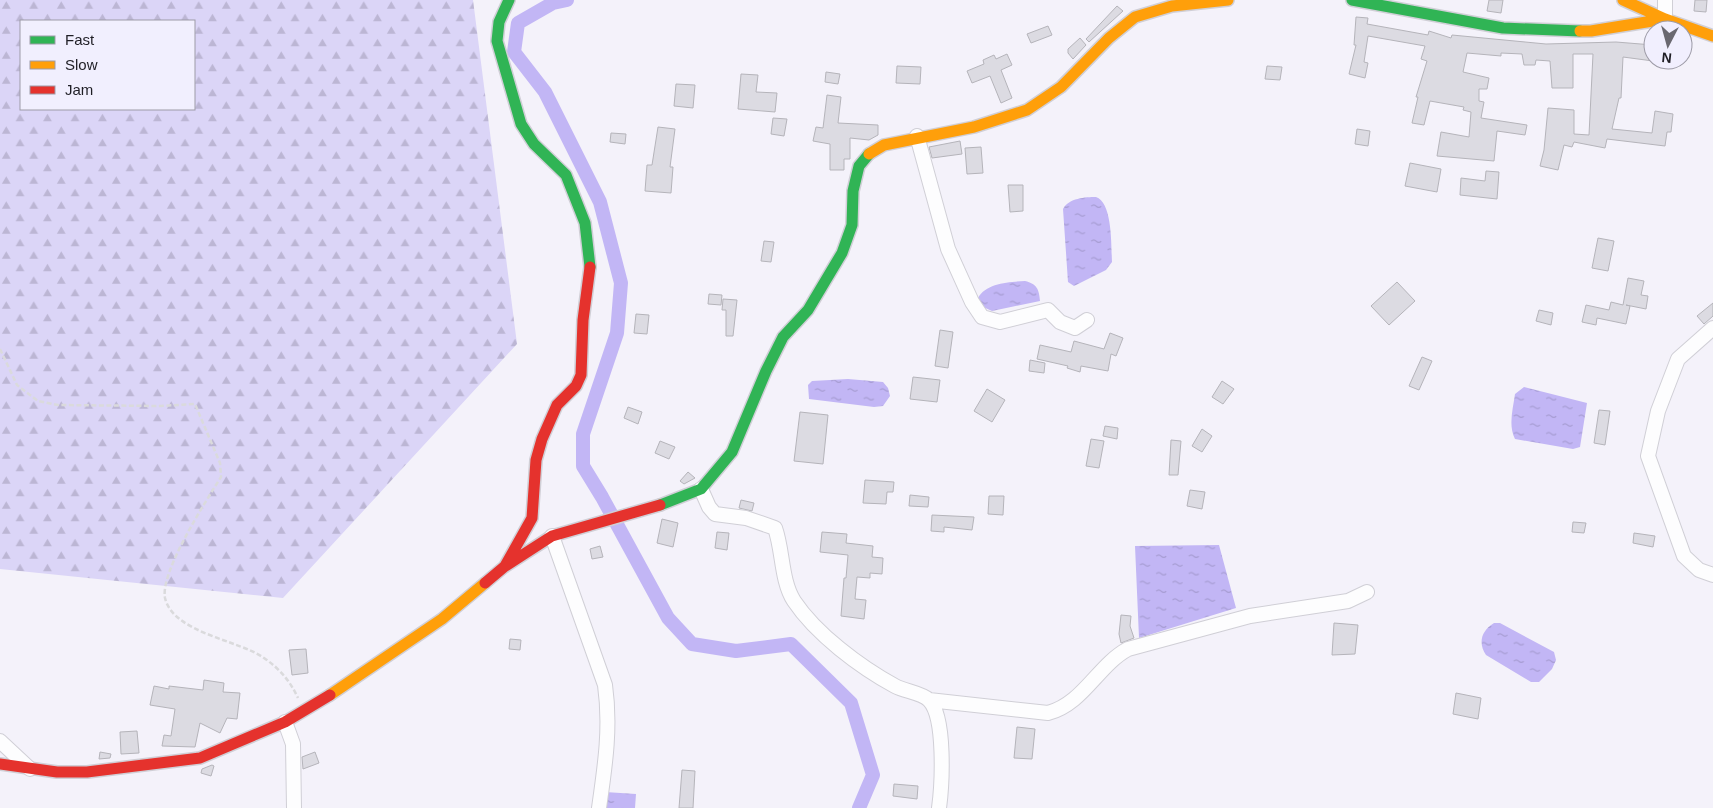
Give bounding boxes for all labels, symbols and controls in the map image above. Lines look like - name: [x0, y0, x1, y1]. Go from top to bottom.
- legend: [20, 20, 195, 110]
- north arrow: [1643, 20, 1693, 70]
- text: Fast: [65, 31, 95, 48]
- text: N: [1661, 49, 1673, 66]
- text: Slow: [65, 56, 98, 73]
- text: Jam: [65, 81, 93, 98]

